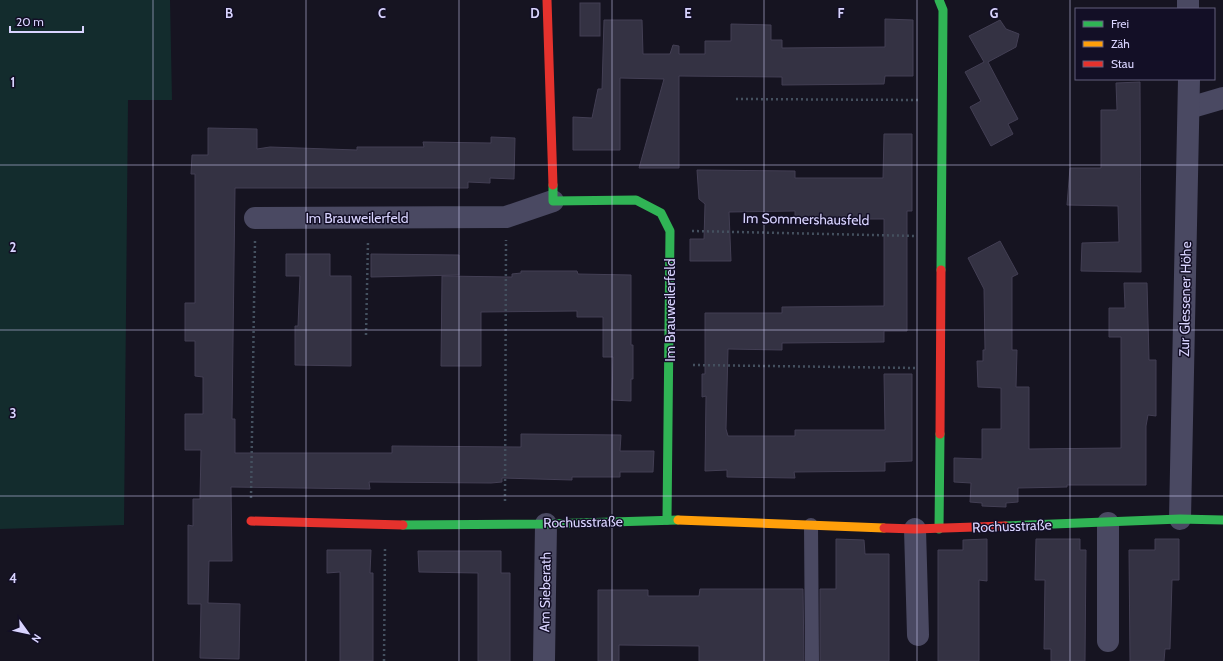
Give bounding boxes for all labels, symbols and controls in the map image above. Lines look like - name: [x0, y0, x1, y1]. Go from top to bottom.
- text: B: [225, 5, 233, 21]
- text: C: [378, 5, 386, 21]
- text: D: [530, 5, 540, 21]
- text: E: [684, 5, 692, 21]
- text: F: [838, 5, 845, 21]
- text: G: [990, 5, 999, 21]
- scale bar: [10, 8, 83, 34]
- legend: [1075, 8, 1215, 80]
- text: 20 m: [16, 14, 44, 29]
- text: Frei: [1111, 16, 1129, 31]
- text: Zäh: [1111, 36, 1130, 51]
- text: Stau: [1111, 56, 1134, 71]
- text: 1: [11, 74, 15, 90]
- street label: Im Brauweilerfeld: [305, 209, 409, 227]
- street label: Im Sommershausfeld: [742, 209, 870, 229]
- text: 2: [10, 239, 17, 255]
- street label: Zur Glessener Höhe: [1175, 241, 1195, 357]
- street label: Im Brauweilerfeld: [661, 258, 679, 362]
- text: 3: [9, 405, 17, 421]
- street label: Rochusstraße: [543, 512, 623, 532]
- street label: Rochusstraße: [972, 516, 1052, 536]
- street label: Am Sieberath: [535, 552, 555, 632]
- text: 4: [9, 570, 17, 586]
- north arrow: [8, 613, 48, 653]
- text: N: [28, 631, 44, 646]

